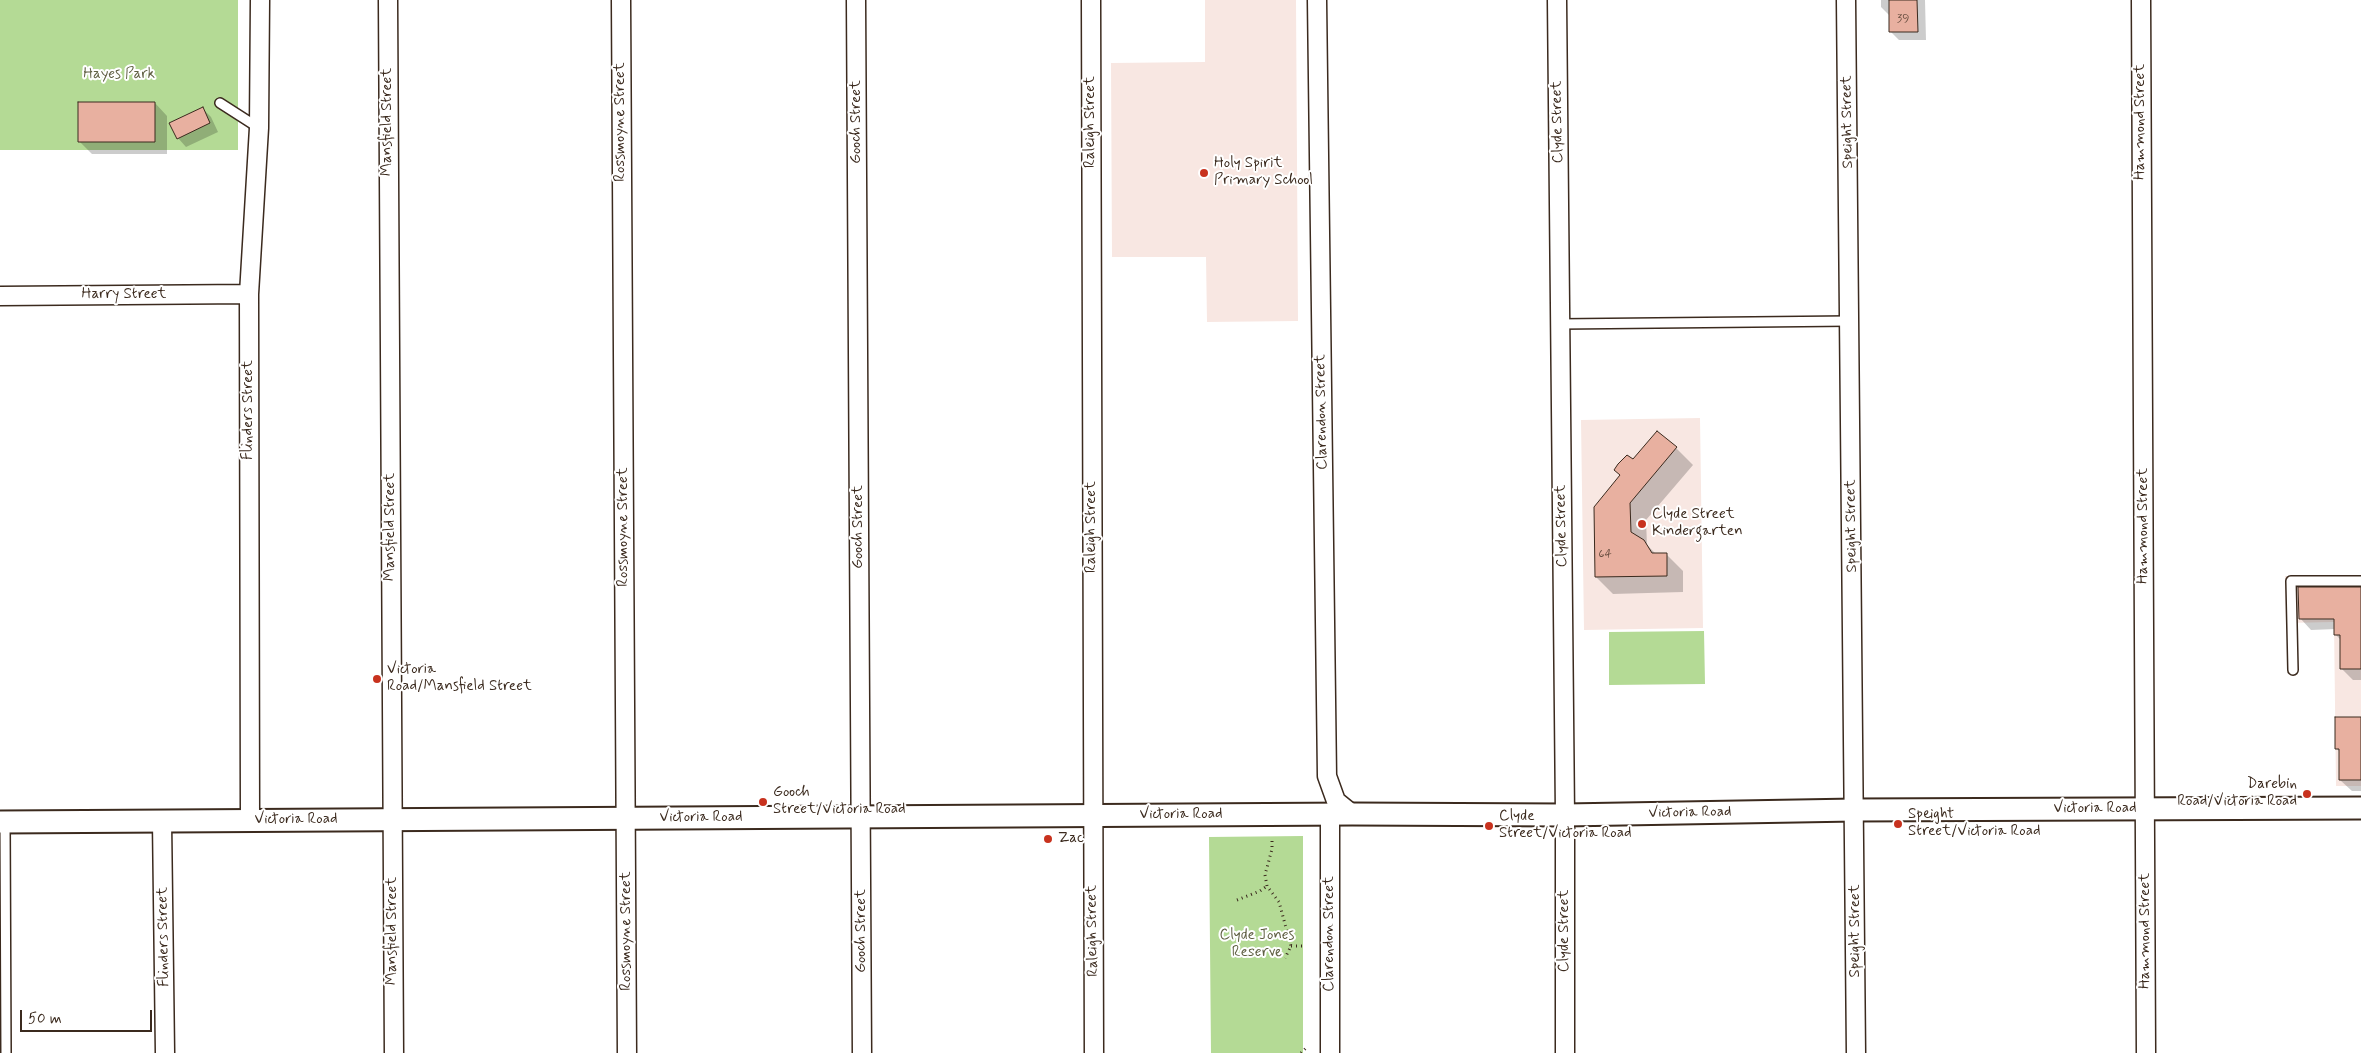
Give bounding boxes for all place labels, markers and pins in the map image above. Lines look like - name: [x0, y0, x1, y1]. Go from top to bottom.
- place label: Holy Spirit Primary School: [1214, 155, 1313, 190]
- marker: Holy Spirit Primary School: [1198, 167, 1210, 179]
- place label: Clyde Street Kindergarten: [1652, 506, 1743, 541]
- marker: Clyde Street Kindergarten: [1636, 518, 1648, 530]
- place label: Victoria Road/Mansfield Street: [387, 661, 532, 696]
- marker: Victoria Road/Mansfield Street: [371, 673, 383, 685]
- place label: Darebin Road/Victoria Road: [2177, 776, 2297, 811]
- place label: Gooch Street/Victoria Road: [773, 784, 906, 819]
- marker: Darebin Road/Victoria Road: [2301, 788, 2313, 800]
- marker: Gooch Street/Victoria Road: [757, 796, 769, 808]
- place label: Speight Street/Victoria Road: [1908, 806, 2041, 841]
- place label: Clyde Street/Victoria Road: [1499, 808, 1632, 843]
- marker: Speight Street/Victoria Road: [1892, 818, 1904, 830]
- marker: Clyde Street/Victoria Road: [1483, 820, 1495, 832]
- place label: Zac: [1058, 830, 1084, 848]
- marker: Zac: [1042, 833, 1054, 845]

